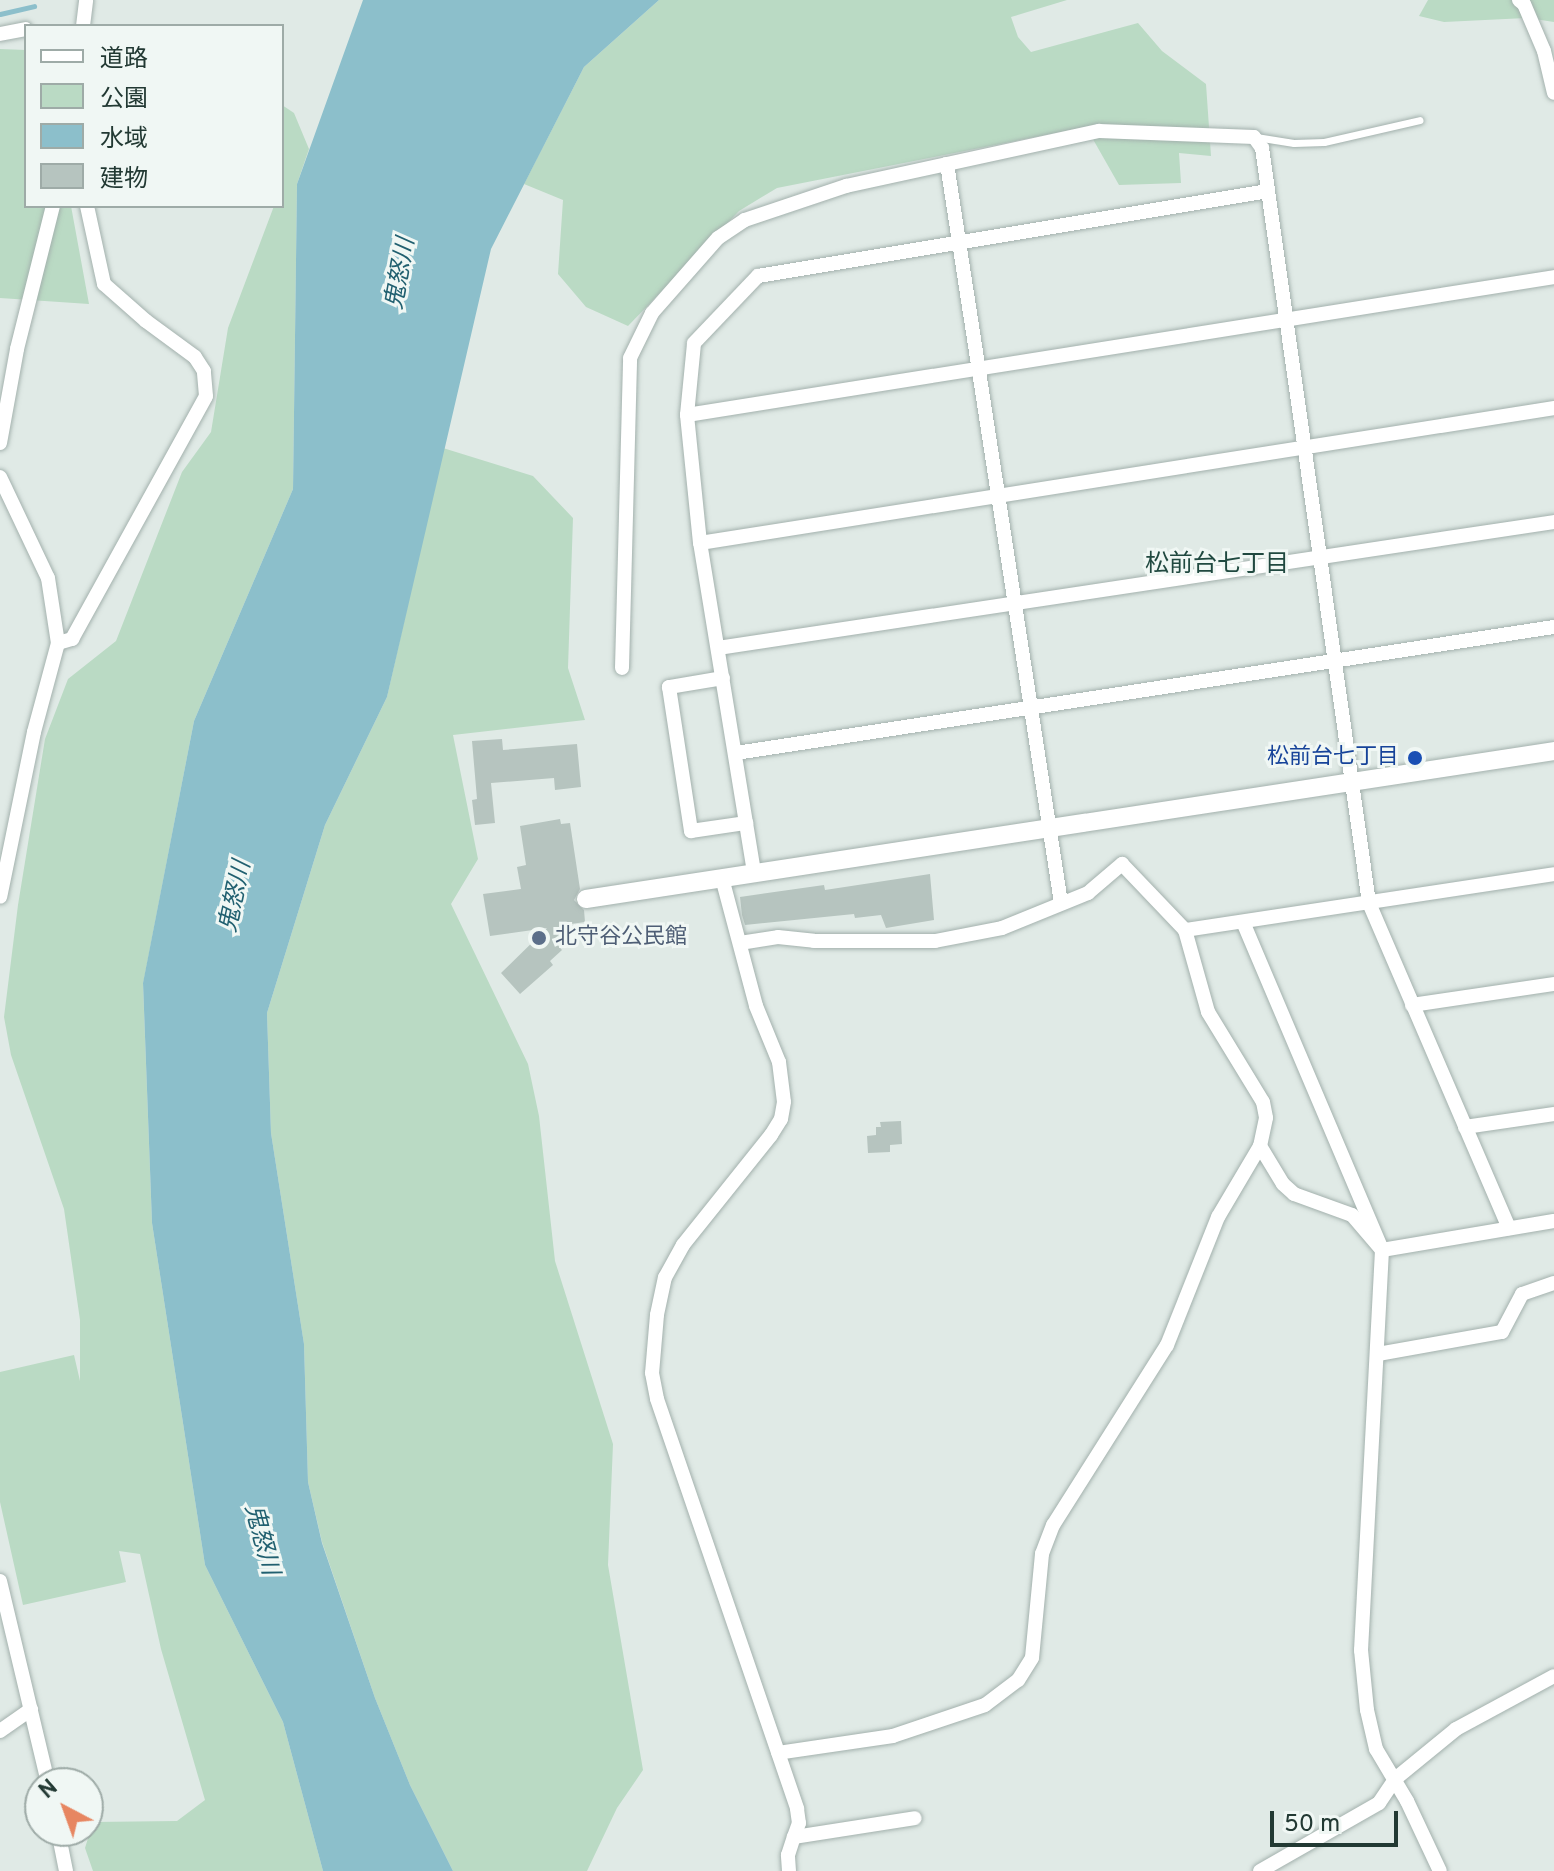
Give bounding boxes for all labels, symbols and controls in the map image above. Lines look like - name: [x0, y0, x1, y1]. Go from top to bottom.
- legend: [24, 24, 284, 208]
- text: 道路: [100, 45, 148, 75]
- text: 公園: [100, 85, 148, 115]
- text: 水域: [100, 125, 148, 155]
- text: 建物: [100, 165, 148, 195]
- water label: 鬼怒川: [382, 236, 422, 312]
- district label: 松前台七丁目: [1145, 552, 1289, 580]
- place label: 松前台七丁目: [1267, 745, 1399, 771]
- marker: 松前台七丁目: [1406, 749, 1424, 767]
- water label: 鬼怒川: [215, 859, 259, 935]
- place label: 北守谷公民館: [555, 925, 687, 951]
- marker: 北守谷公民館: [530, 929, 548, 947]
- water label: 鬼怒川: [237, 1501, 283, 1579]
- north arrow: [24, 1767, 104, 1847]
- text: N: [34, 1775, 64, 1805]
- scale bar: [1274, 1795, 1402, 1845]
- text: 50 m: [1284, 1810, 1340, 1840]

